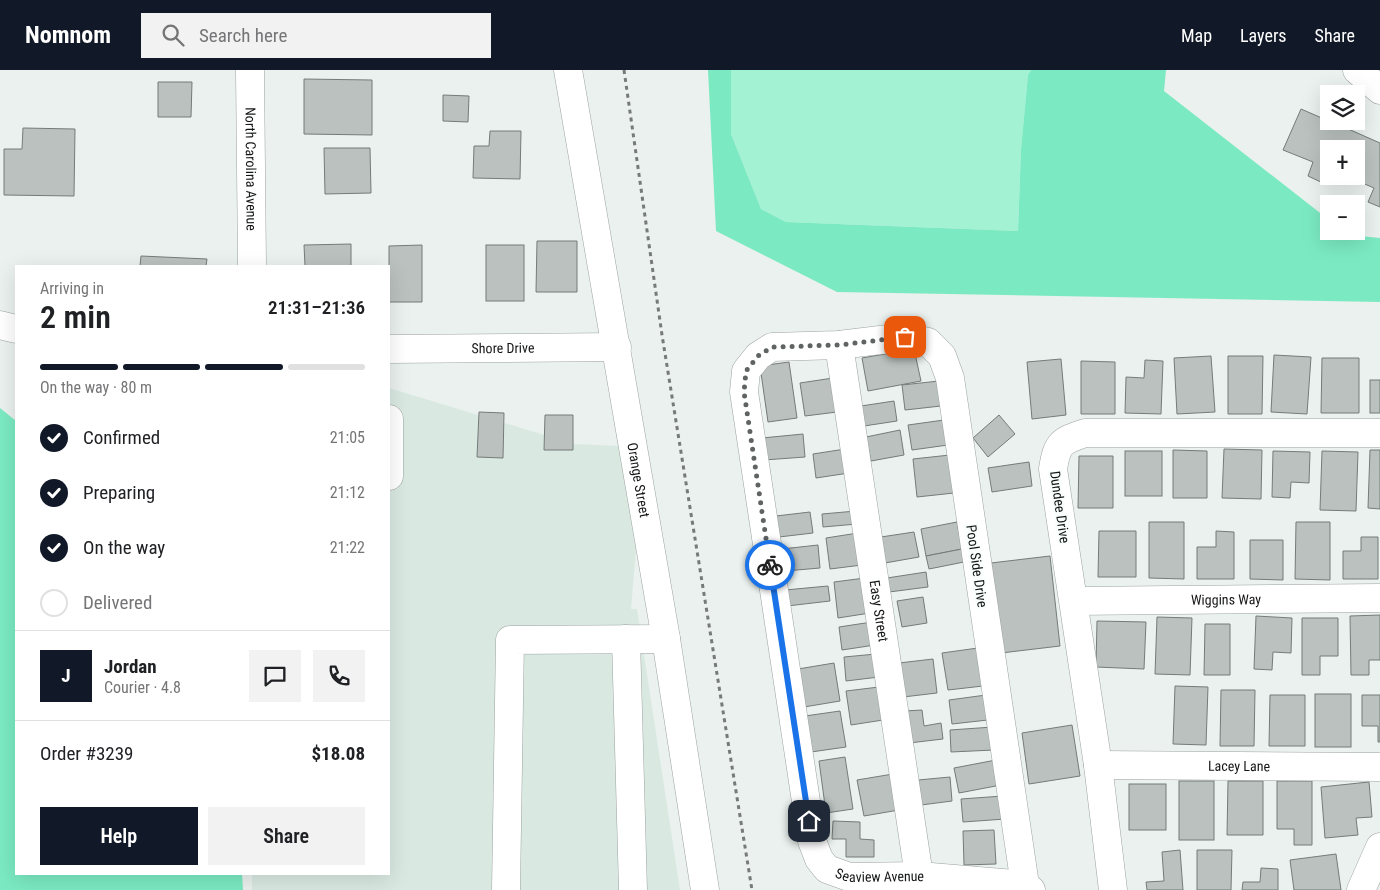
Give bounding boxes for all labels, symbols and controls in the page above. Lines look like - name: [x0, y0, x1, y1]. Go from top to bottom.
- search box: [141, 13, 491, 58]
- text: Nomnom: [25, 21, 111, 49]
- icon: search: [159, 21, 187, 49]
- text: Search here: [199, 24, 287, 47]
- text: Map: [1181, 25, 1212, 46]
- text: Layers: [1240, 25, 1287, 46]
- text: Share: [1315, 25, 1355, 46]
- map controls: [1320, 85, 1365, 240]
- button: layers: [1320, 85, 1365, 130]
- street label: North Carolina Avenue: [242, 107, 260, 231]
- button: +: [1320, 140, 1365, 185]
- button: −: [1320, 195, 1365, 240]
- text: Arriving in: [40, 279, 104, 298]
- text: 21:31–21:36: [268, 296, 365, 319]
- text: 2 min: [40, 298, 111, 336]
- pin: [884, 316, 926, 358]
- icon: bag: [891, 323, 919, 351]
- street label: Shore Drive: [471, 340, 535, 356]
- text: On the way · 80 m: [40, 378, 152, 397]
- icon: check: [40, 424, 68, 452]
- text: Confirmed: [83, 426, 160, 449]
- text: 21:05: [330, 428, 365, 447]
- street label: Orange Street: [624, 441, 653, 519]
- street label: Dundee Drive: [1047, 470, 1073, 545]
- icon: check: [40, 479, 68, 507]
- text: Preparing: [83, 481, 155, 504]
- text: 21:12: [330, 483, 365, 502]
- street label: Pool Side Drive: [963, 524, 991, 609]
- icon: check: [40, 534, 68, 562]
- text: On the way: [83, 536, 165, 559]
- text: 21:22: [330, 538, 365, 557]
- courier: [745, 540, 795, 590]
- icon: bike: [756, 551, 784, 579]
- street label: Easy Street: [867, 579, 892, 643]
- text: Delivered: [83, 591, 152, 614]
- street label: Wiggins Way: [1191, 591, 1261, 608]
- button: chat: [249, 650, 301, 702]
- button: phone: [313, 650, 365, 702]
- text: Jordan: [104, 655, 157, 678]
- text: J: [61, 664, 71, 687]
- text: Courier · 4.8: [104, 678, 181, 697]
- text: Order #3239: [40, 742, 133, 765]
- text: $18.08: [311, 742, 365, 765]
- street label: Lacey Lane: [1208, 758, 1271, 774]
- pin: [788, 800, 830, 842]
- button: Help: [40, 807, 198, 865]
- button: Share: [208, 807, 365, 865]
- icon: home: [795, 807, 823, 835]
- street label: Seaview Avenue: [833, 865, 925, 885]

